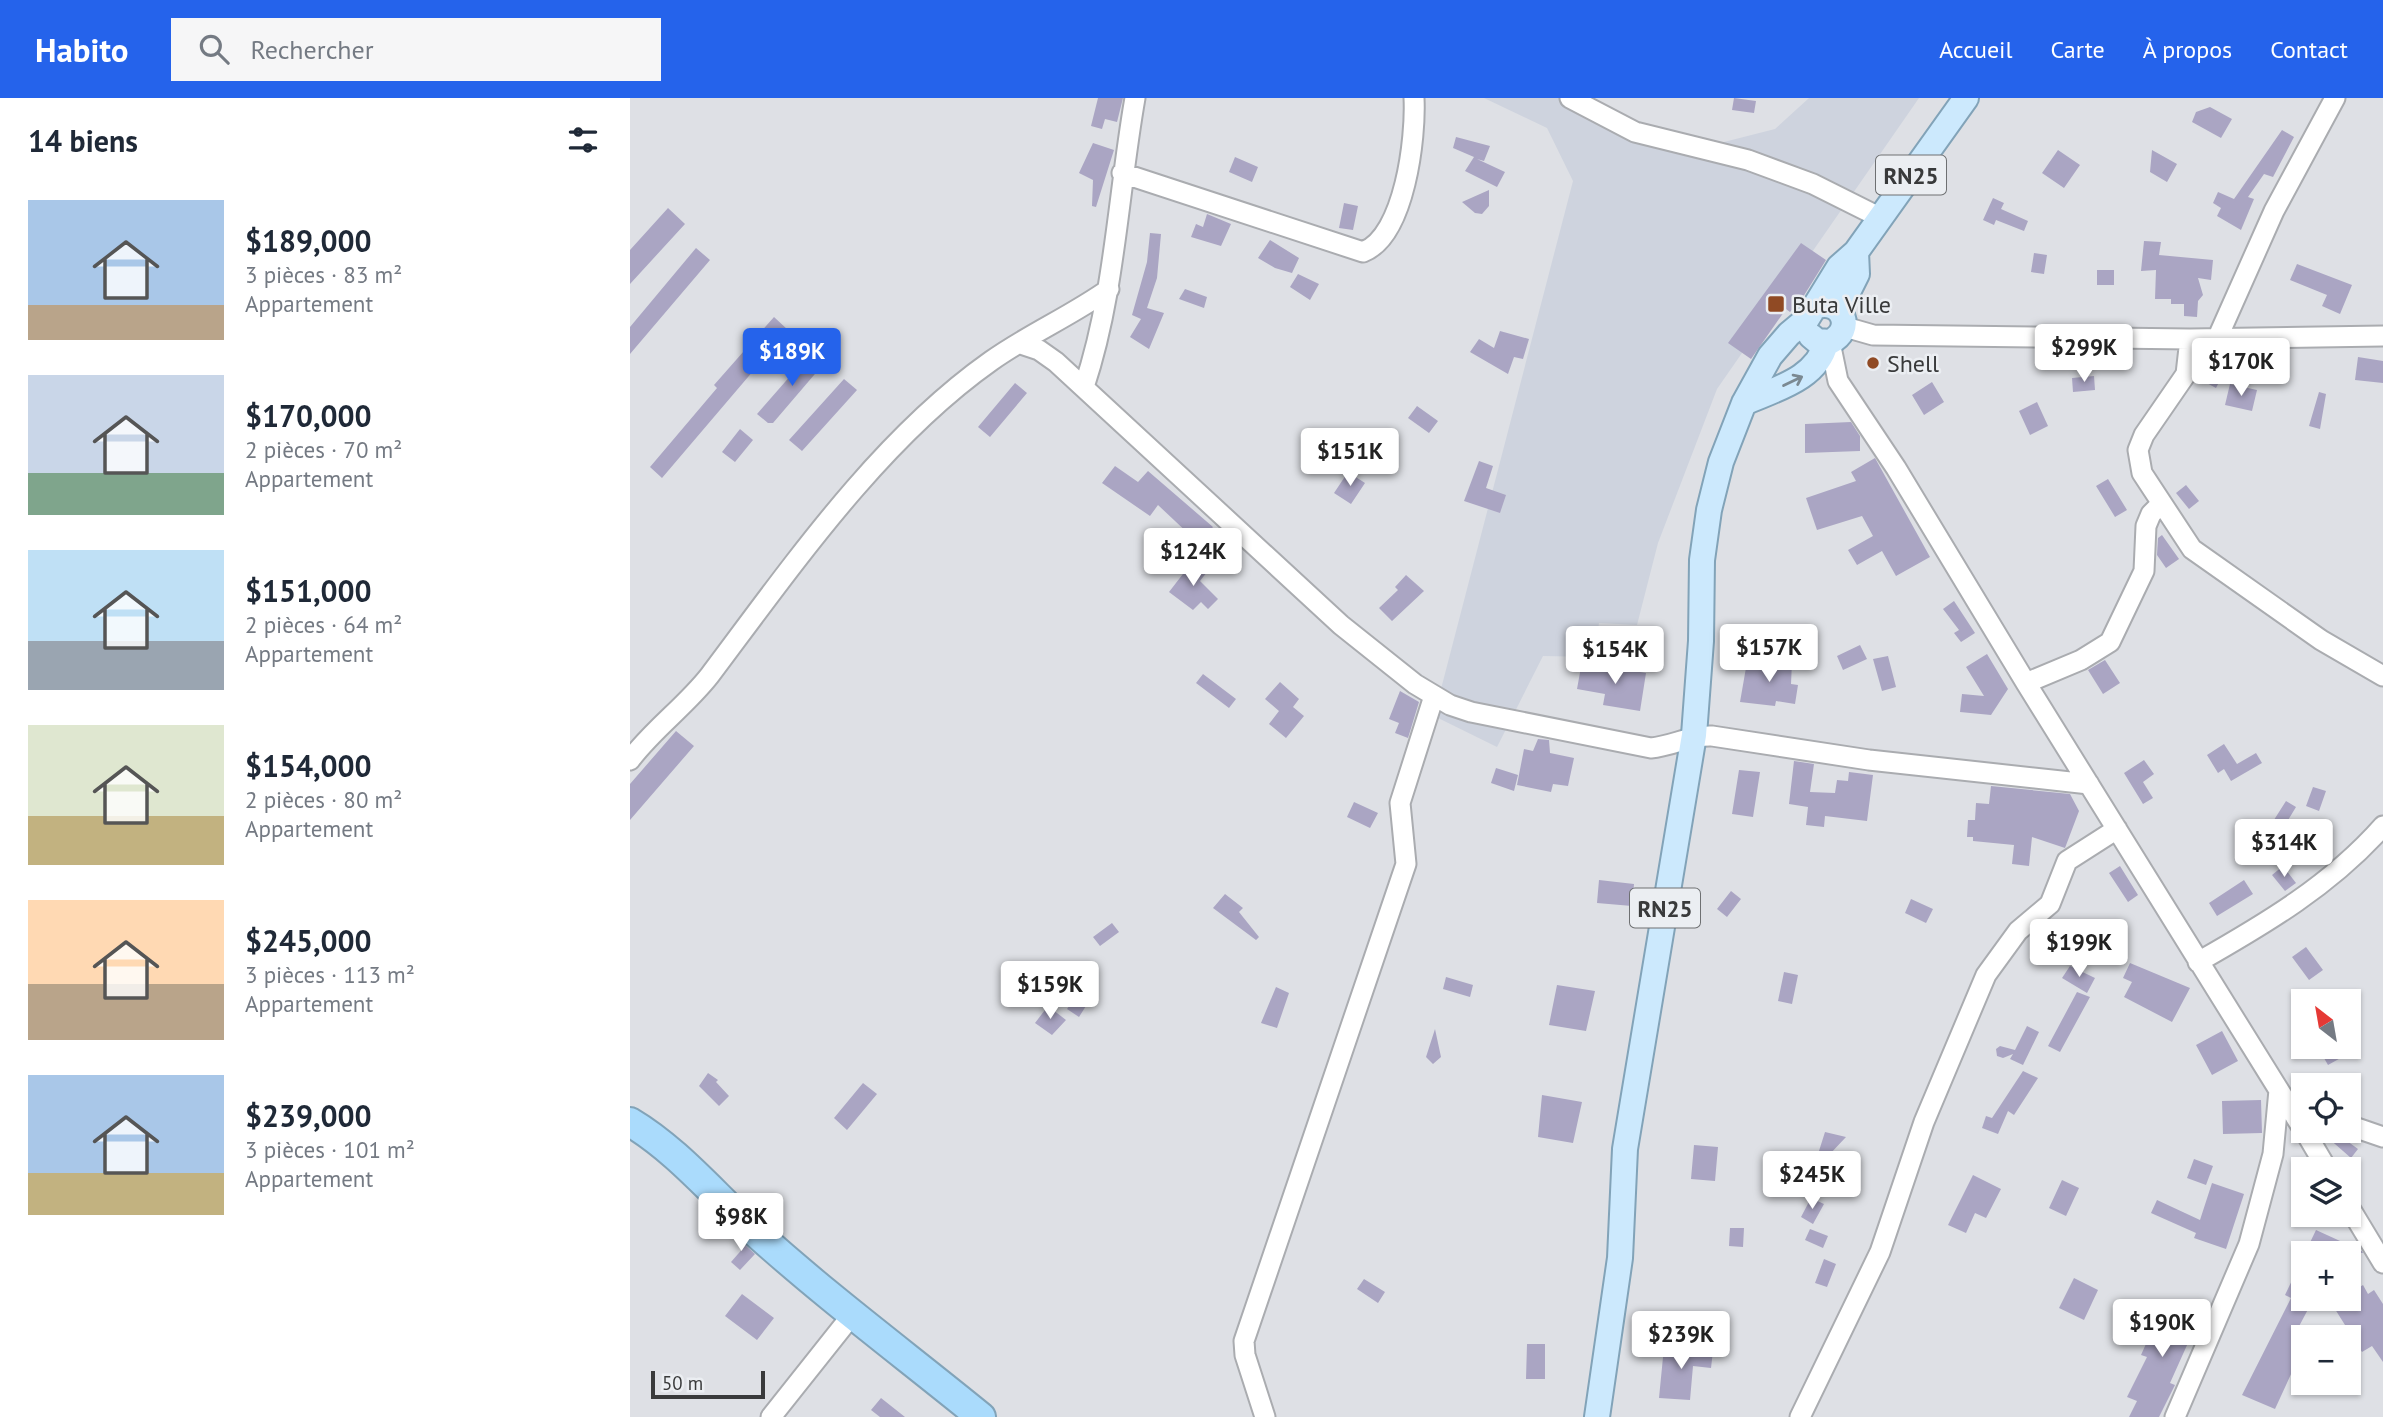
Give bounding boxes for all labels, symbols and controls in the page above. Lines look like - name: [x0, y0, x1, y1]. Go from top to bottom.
- search box: [171, 18, 661, 81]
- text: Habito: [35, 28, 129, 71]
- icon: search: [195, 30, 233, 68]
- text: Rechercher: [251, 33, 374, 66]
- text: Accueil: [1939, 34, 2013, 65]
- text: Carte: [2051, 34, 2105, 65]
- text: À propos: [2143, 34, 2232, 65]
- text: Contact: [2270, 34, 2348, 65]
- text: 14 biens: [28, 121, 138, 160]
- icon: filters: [564, 121, 602, 159]
- road number: RN25: [1876, 156, 1946, 194]
- text: $189,000: [245, 221, 372, 260]
- icon: home: [84, 228, 168, 312]
- text: 3 pièces · 83 m²: [245, 260, 402, 289]
- text: Appartement: [245, 289, 373, 318]
- place label: Buta Ville: [1792, 289, 1891, 320]
- marker: Buta Ville: [1766, 294, 1786, 314]
- pin: $299K: [2035, 324, 2133, 384]
- pin: $189K: [743, 328, 841, 388]
- text: $299K: [2051, 332, 2117, 361]
- text: $189K: [759, 336, 825, 365]
- pin: $170K: [2192, 338, 2290, 398]
- text: $170K: [2208, 346, 2274, 375]
- place label: Shell: [1887, 348, 1939, 379]
- marker: Shell: [1865, 355, 1881, 371]
- one-way arrow: [1782, 373, 1803, 387]
- text: $170,000: [245, 396, 372, 435]
- icon: home: [84, 403, 168, 487]
- pin: $151K: [1301, 428, 1399, 488]
- text: 2 pièces · 70 m²: [245, 435, 402, 464]
- text: $151K: [1317, 436, 1383, 465]
- text: Appartement: [245, 464, 373, 493]
- pin: $124K: [1144, 528, 1242, 588]
- text: $124K: [1160, 536, 1226, 565]
- text: $151,000: [245, 571, 372, 610]
- icon: home: [84, 578, 168, 662]
- text: 2 pièces · 64 m²: [245, 610, 402, 639]
- pin: $157K: [1720, 624, 1818, 684]
- pin: $154K: [1566, 626, 1664, 686]
- text: $157K: [1736, 632, 1802, 661]
- text: $154K: [1582, 634, 1648, 663]
- text: Appartement: [245, 639, 373, 668]
- text: $154,000: [245, 746, 372, 785]
- icon: home: [84, 753, 168, 837]
- text: 2 pièces · 80 m²: [245, 785, 402, 814]
- text: Appartement: [245, 814, 373, 843]
- pin: $314K: [2235, 820, 2333, 879]
- text: $314K: [2251, 827, 2317, 856]
- road number: RN25: [1630, 888, 1700, 928]
- pin: $199K: [2030, 920, 2128, 979]
- text: $245,000: [245, 921, 372, 960]
- text: $199K: [2046, 927, 2112, 956]
- icon: home: [84, 928, 168, 1012]
- text: 3 pièces · 113 m²: [245, 960, 415, 989]
- pin: $159K: [1001, 962, 1099, 1021]
- text: $159K: [1017, 969, 1083, 998]
- text: Appartement: [245, 989, 373, 1018]
- north arrow: [2291, 989, 2361, 1059]
- map controls: [2291, 989, 2361, 1395]
- button: locate: [2291, 1073, 2361, 1143]
- text: $239,000: [245, 1096, 372, 1135]
- icon: home: [84, 1103, 168, 1187]
- text: 3 pièces · 101 m²: [245, 1135, 415, 1164]
- pin: $245K: [1763, 1152, 1861, 1211]
- button: layers: [2291, 1157, 2361, 1227]
- text: $245K: [1779, 1159, 1845, 1188]
- text: Appartement: [245, 1164, 373, 1193]
- pin: $98K: [700, 1194, 782, 1253]
- text: $98K: [714, 1201, 768, 1230]
- button: +: [2291, 1241, 2361, 1311]
- pin: $190K: [2113, 1300, 2211, 1359]
- text: $190K: [2129, 1307, 2195, 1336]
- pin: $239K: [1632, 1312, 1730, 1371]
- text: $239K: [1648, 1319, 1714, 1348]
- button: −: [2291, 1325, 2361, 1395]
- scale bar: [651, 1368, 765, 1400]
- text: 50 m: [662, 1371, 703, 1395]

